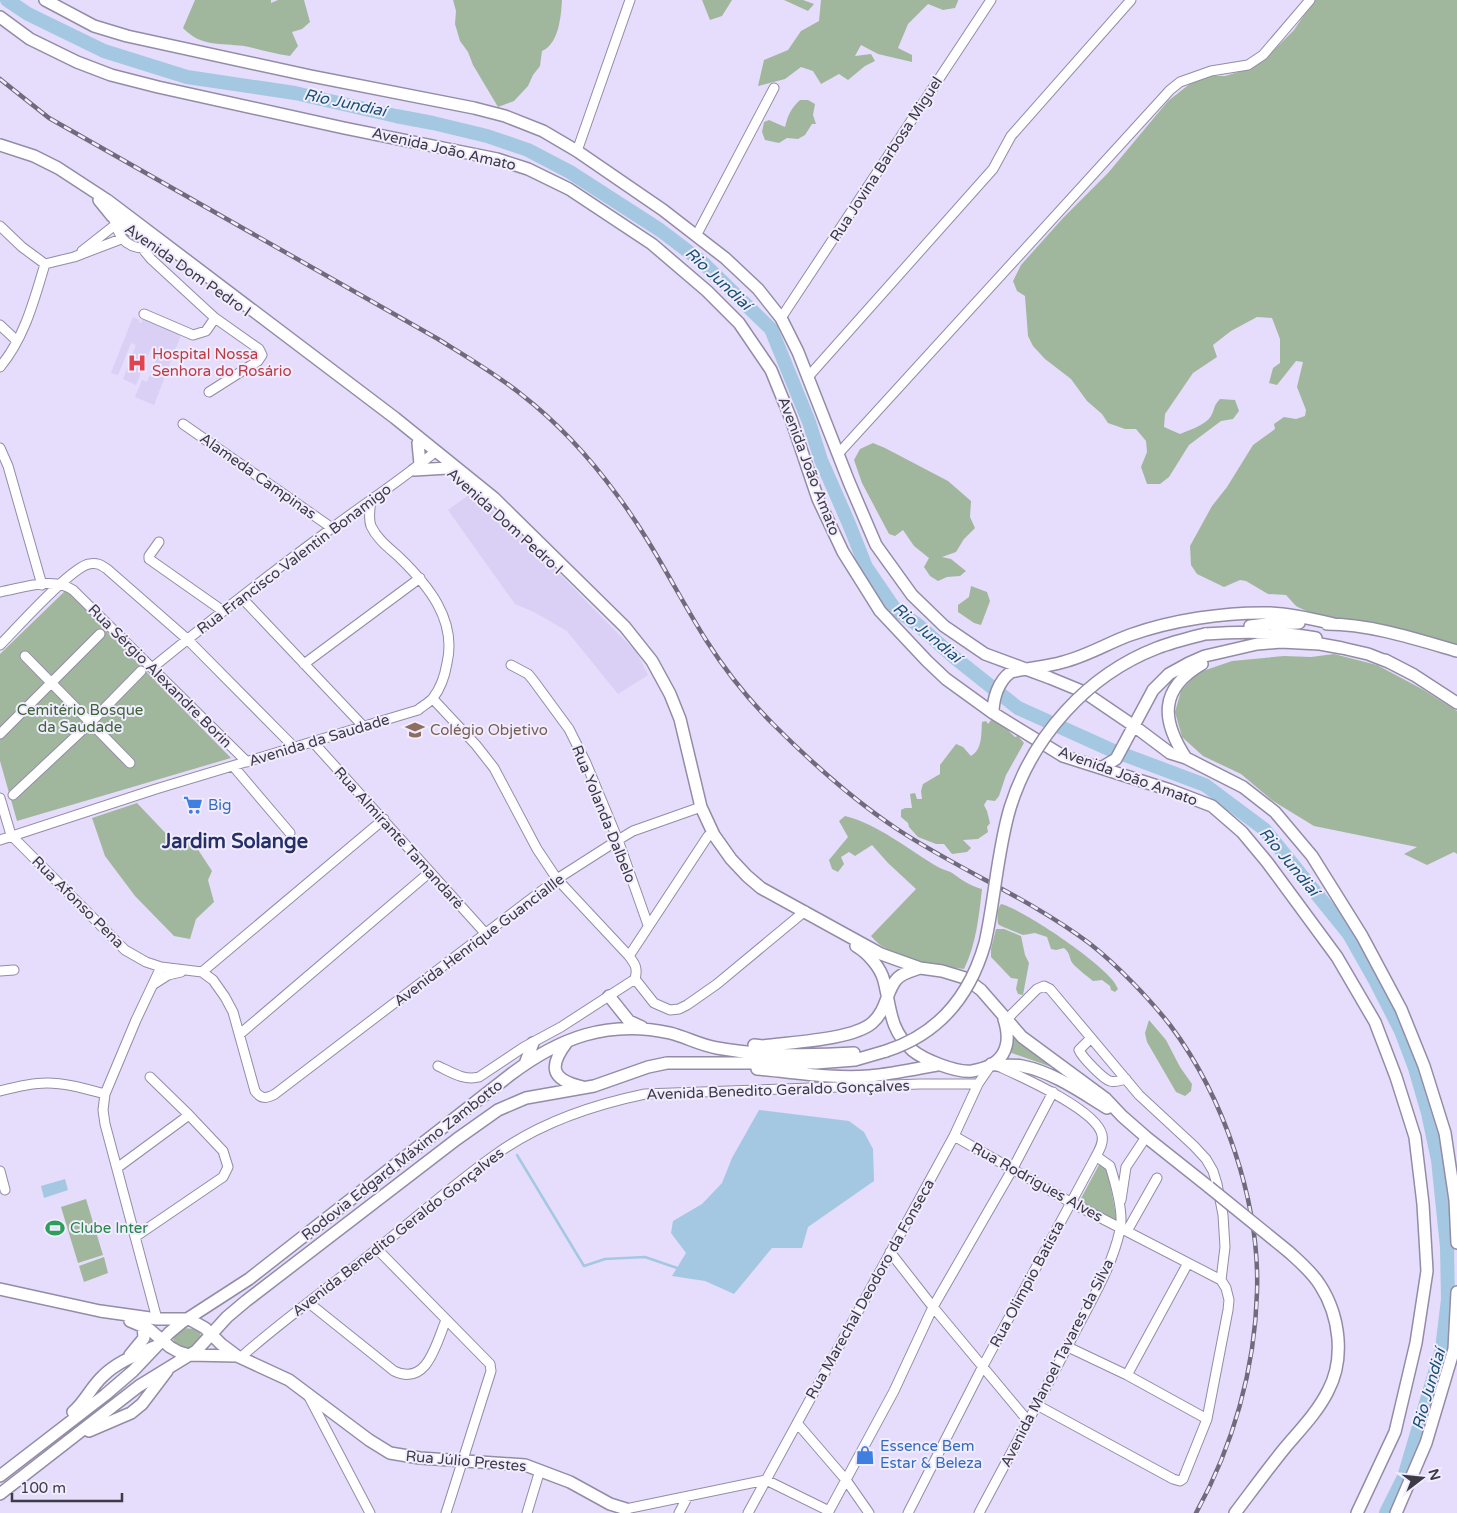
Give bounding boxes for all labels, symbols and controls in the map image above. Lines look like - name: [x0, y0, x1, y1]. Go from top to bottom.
- street label: Rua Jovina Barbosa Miguel: [826, 73, 946, 245]
- water label: Rio Jundiaí: [302, 85, 391, 122]
- street label: Avenida João Amato: [370, 124, 518, 174]
- street label: Avenida Dom Pedro I: [121, 220, 255, 320]
- water label: Rio Jundiaí: [681, 243, 757, 317]
- place label: Hospital Nossa Senhora do Rosário: [152, 345, 292, 380]
- hospital icon: Hospital Nossa Senhora do Rosário: [126, 352, 148, 374]
- street label: Avenida João Amato: [774, 394, 844, 538]
- street label: Alameda Campinas: [196, 429, 320, 523]
- street label: Avenida Dom Pedro I: [443, 464, 567, 578]
- street label: Rua Francisco Valentin Bonamigo: [193, 480, 395, 638]
- water label: Rio Jundiaí: [889, 599, 968, 669]
- street label: Rua Sérgio Alexandre Borin: [84, 600, 236, 752]
- park label: Cemitério Bosque da Saudade: [17, 701, 143, 736]
- street label: Avenida da Saudade: [247, 710, 391, 770]
- school or university icon: Colégio Objetivo: [404, 719, 426, 741]
- place label: Colégio Objetivo: [430, 721, 548, 739]
- street label: Avenida João Amato: [1056, 742, 1200, 810]
- street label: Rua Yolanda Dalbelo: [568, 743, 640, 885]
- street label: Rua Almirante Tamandaré: [330, 763, 468, 913]
- supermarket icon: Big: [182, 794, 204, 816]
- place label: Big: [208, 796, 231, 814]
- water label: Rio Jundiaí: [1255, 824, 1325, 903]
- district label: Jardim Solange: [161, 830, 308, 854]
- street label: Rua Afonso Pena: [28, 852, 128, 952]
- street label: Avenida Henrique Guanciallle: [390, 870, 568, 1010]
- street label: Rodovia Edgard Máximo Zambotto: [298, 1076, 506, 1244]
- street label: Avenida Benedito Geraldo Gonçalves: [646, 1076, 910, 1104]
- street label: Rua Rodrigues Alves: [968, 1138, 1106, 1226]
- street label: Avenida Benedito Geraldo Gonçalves: [289, 1144, 507, 1320]
- street label: Rua Marechal Deodoro da Fonseca: [802, 1176, 938, 1402]
- sports icon: Clube Inter: [44, 1217, 66, 1239]
- street label: Rua Olimpio Batista: [986, 1217, 1068, 1351]
- place label: Clube Inter: [70, 1219, 148, 1237]
- street label: Avenida Manoel Tavares da Silva: [996, 1256, 1118, 1470]
- water label: Rio Jundiaí: [1408, 1343, 1451, 1432]
- place label: Essence Bem Estar & Beleza: [880, 1437, 982, 1472]
- shop icon: Essence Bem Estar & Beleza: [854, 1444, 876, 1466]
- street label: Rua Júlio Prestes: [405, 1447, 527, 1475]
- north arrow: [1397, 1453, 1447, 1503]
- text: N: [1424, 1467, 1444, 1482]
- scale bar: [12, 1470, 122, 1502]
- text: 100 m: [20, 1479, 66, 1497]

